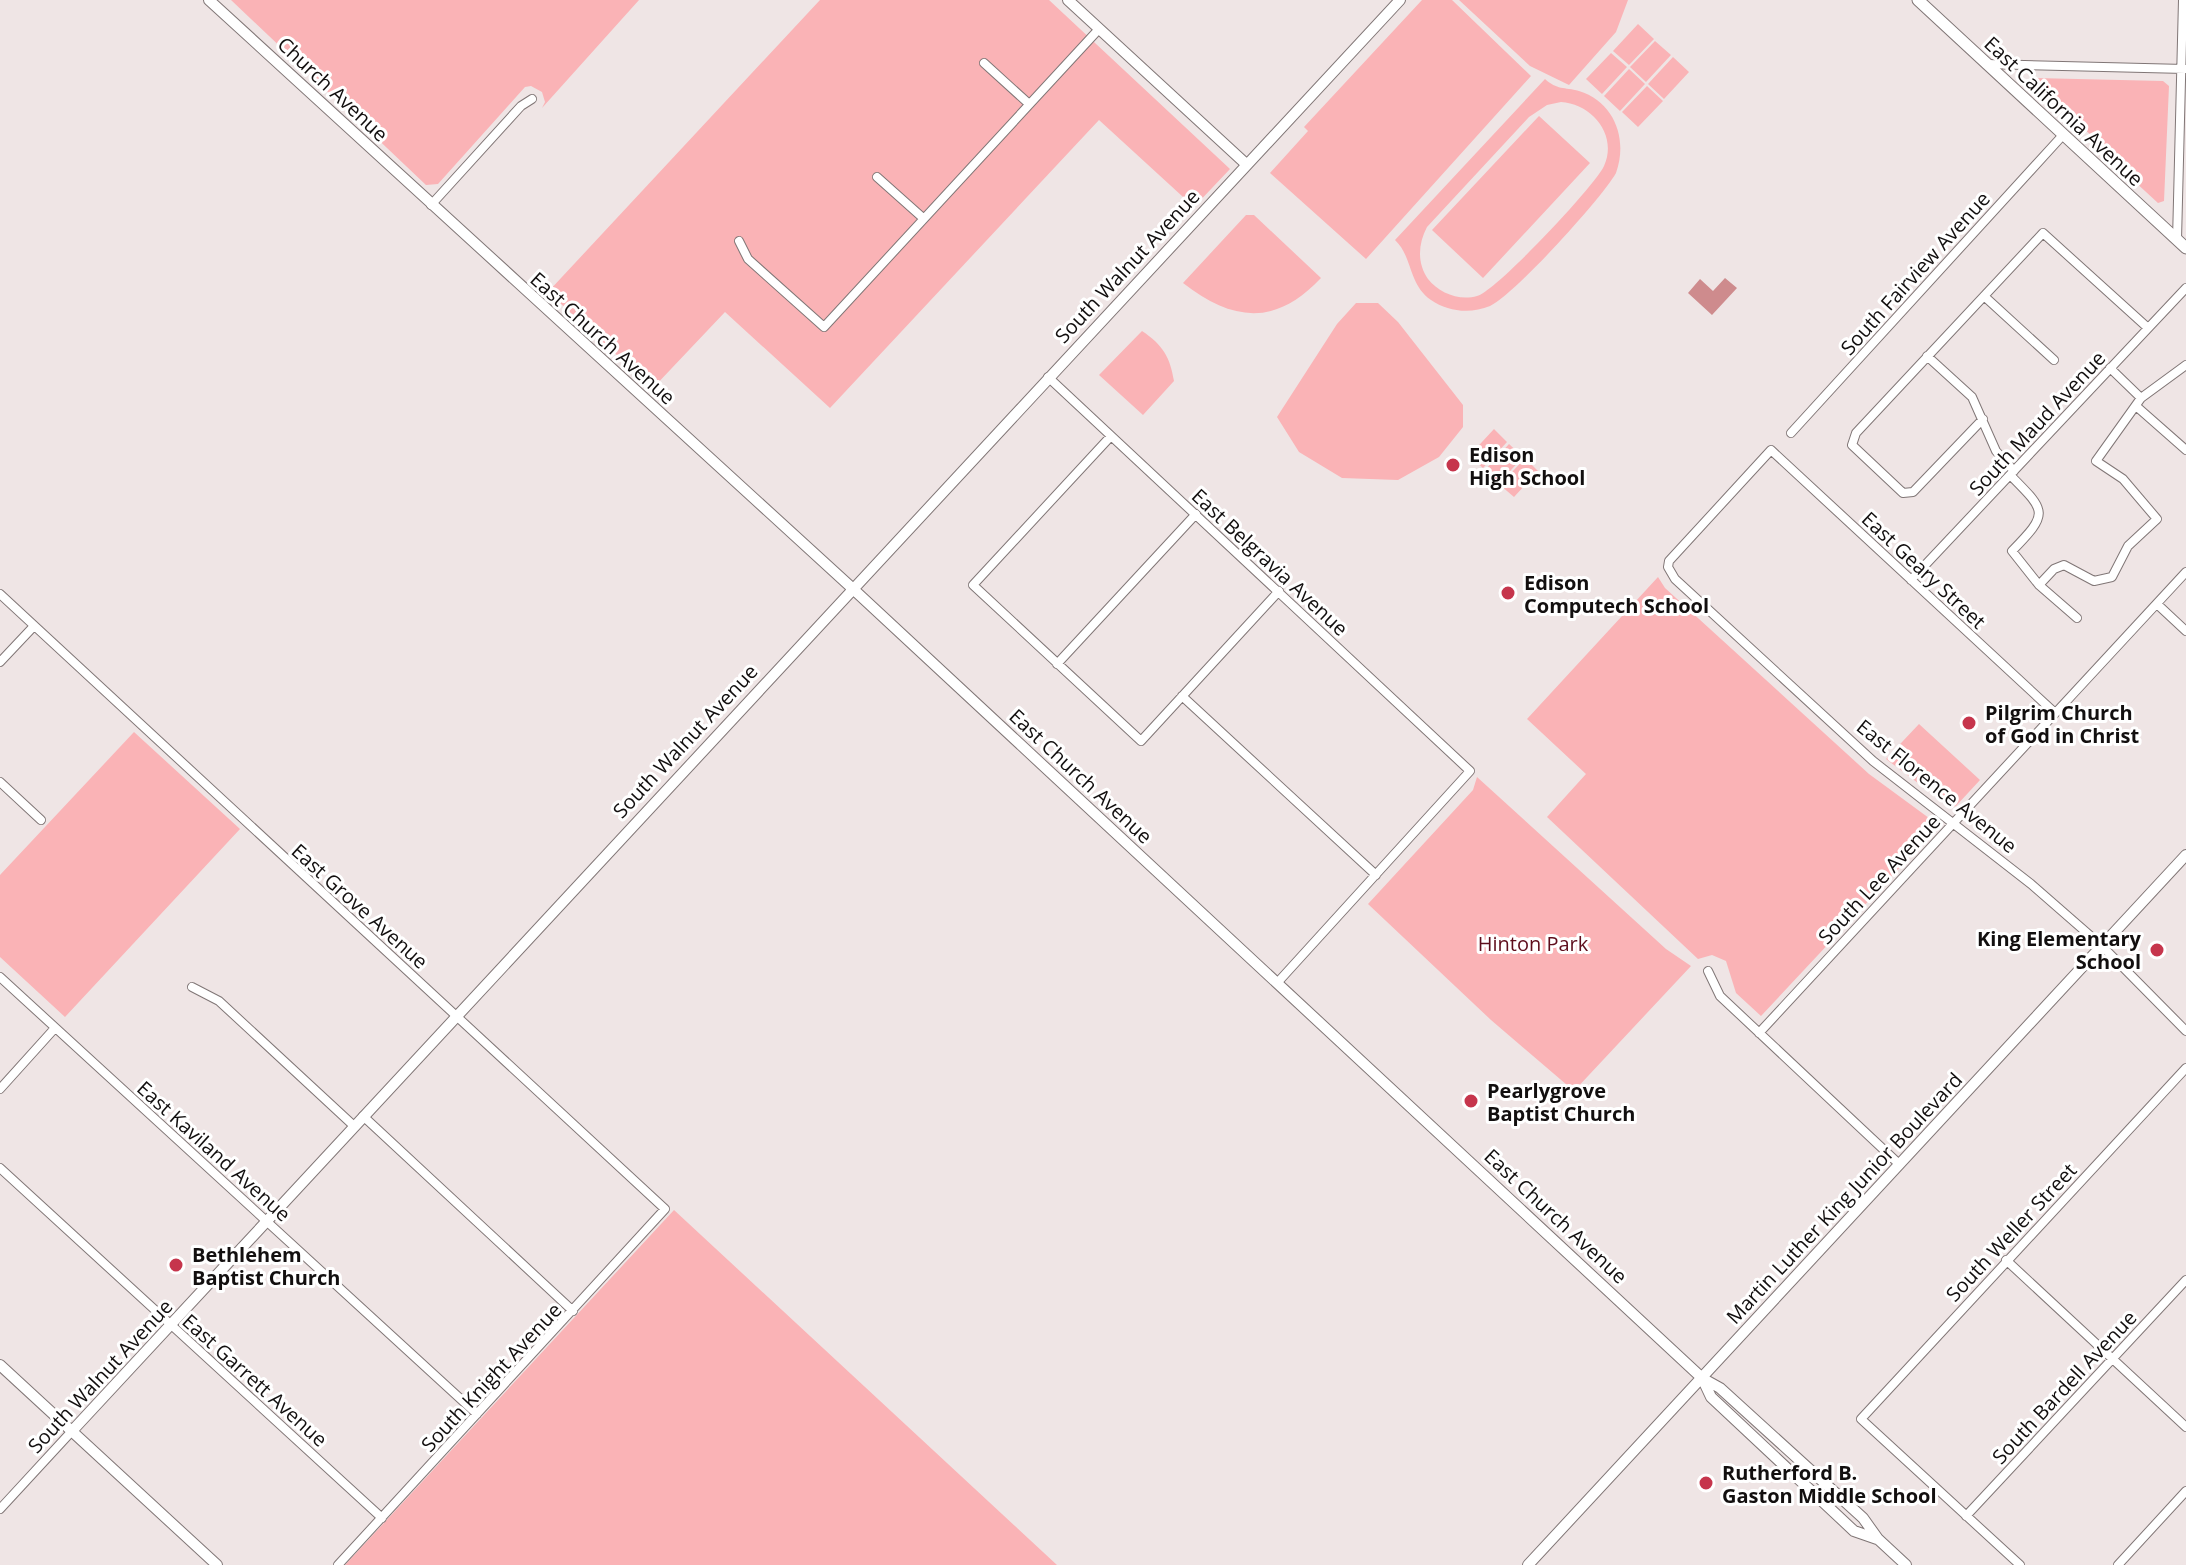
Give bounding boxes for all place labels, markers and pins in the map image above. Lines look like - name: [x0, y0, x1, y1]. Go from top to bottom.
- place label: Edison High School: [1469, 441, 1585, 491]
- marker: Edison High School: [1444, 456, 1462, 474]
- place label: Edison Computech School: [1524, 569, 1709, 619]
- marker: Edison Computech School: [1499, 584, 1517, 602]
- place label: Pilgrim Church of God in Christ: [1985, 699, 2139, 749]
- marker: Pilgrim Church of God in Christ: [1960, 714, 1978, 732]
- place label: King Elementary School: [1977, 925, 2142, 975]
- marker: King Elementary School: [2148, 941, 2166, 959]
- place label: Pearlygrove Baptist Church: [1487, 1077, 1635, 1127]
- marker: Pearlygrove Baptist Church: [1462, 1092, 1480, 1110]
- place label: Bethlehem Baptist Church: [192, 1241, 340, 1291]
- marker: Bethlehem Baptist Church: [167, 1256, 185, 1274]
- place label: Rutherford B. Gaston Middle School: [1722, 1459, 1937, 1509]
- marker: Rutherford B. Gaston Middle School: [1697, 1474, 1715, 1492]

